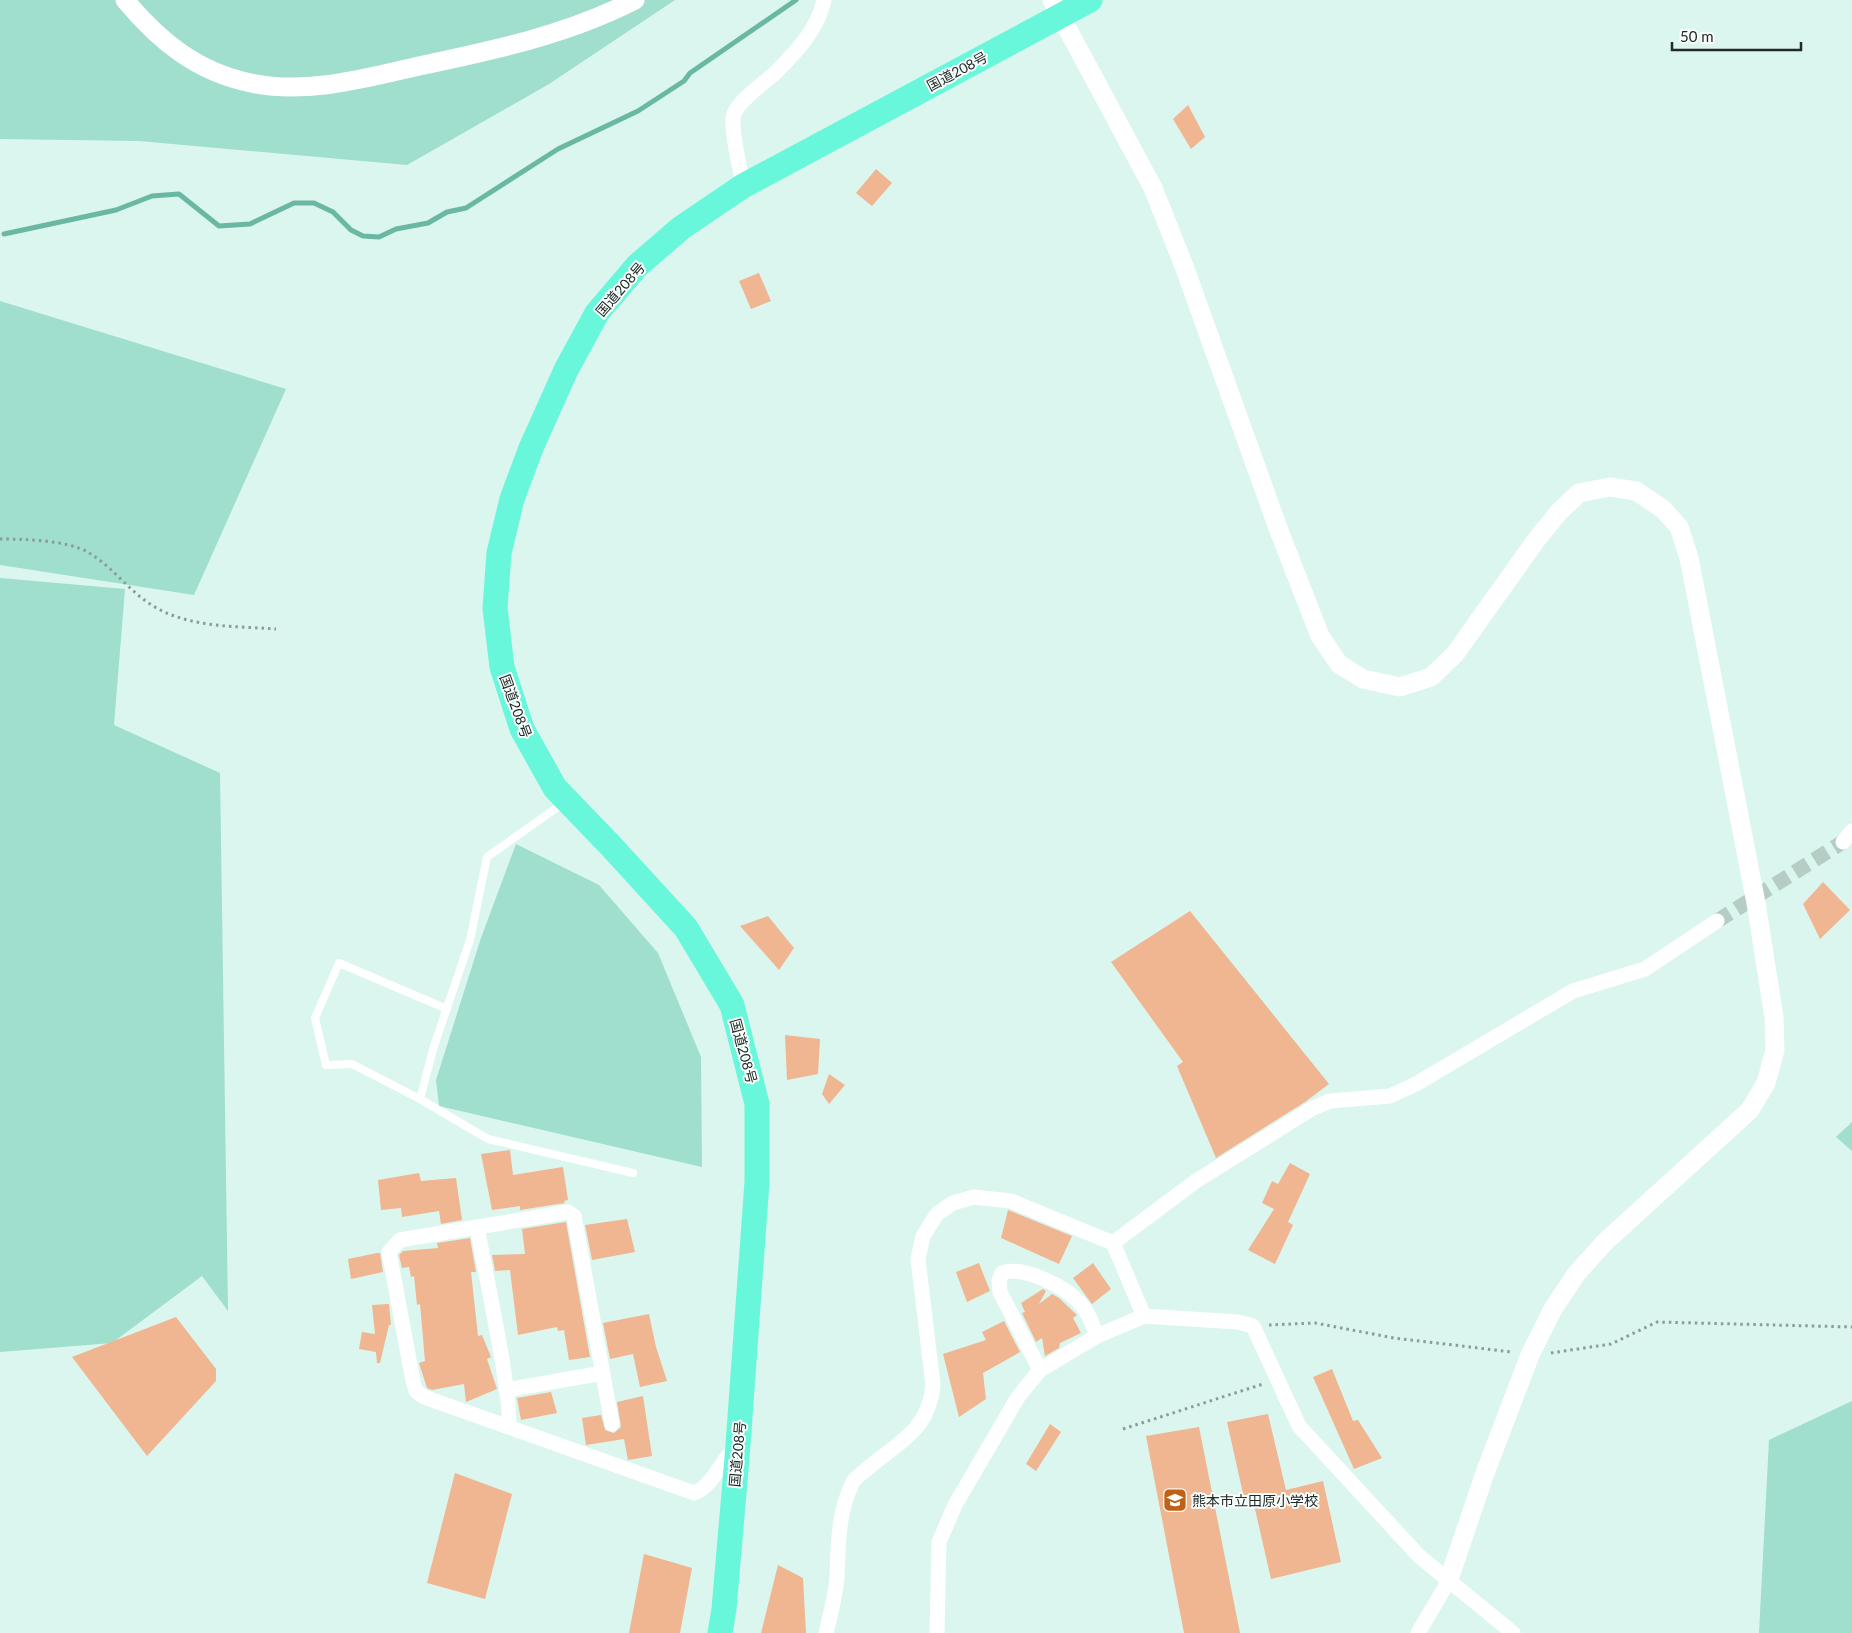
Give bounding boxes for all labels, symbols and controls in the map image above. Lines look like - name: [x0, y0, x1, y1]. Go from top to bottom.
- scale bar: [1672, 20, 1801, 52]
- text: 50 m: [1680, 27, 1714, 45]
- street label: 国道208号: [924, 48, 990, 94]
- street label: 国道208号: [592, 258, 648, 320]
- street label: 国道208号: [497, 672, 535, 740]
- street label: 国道208号: [727, 1017, 761, 1085]
- street label: 国道208号: [726, 1420, 748, 1488]
- school or university icon: 熊本市立田原小学校: [1162, 1487, 1188, 1513]
- place label: 熊本市立田原小学校: [1192, 1492, 1318, 1509]

